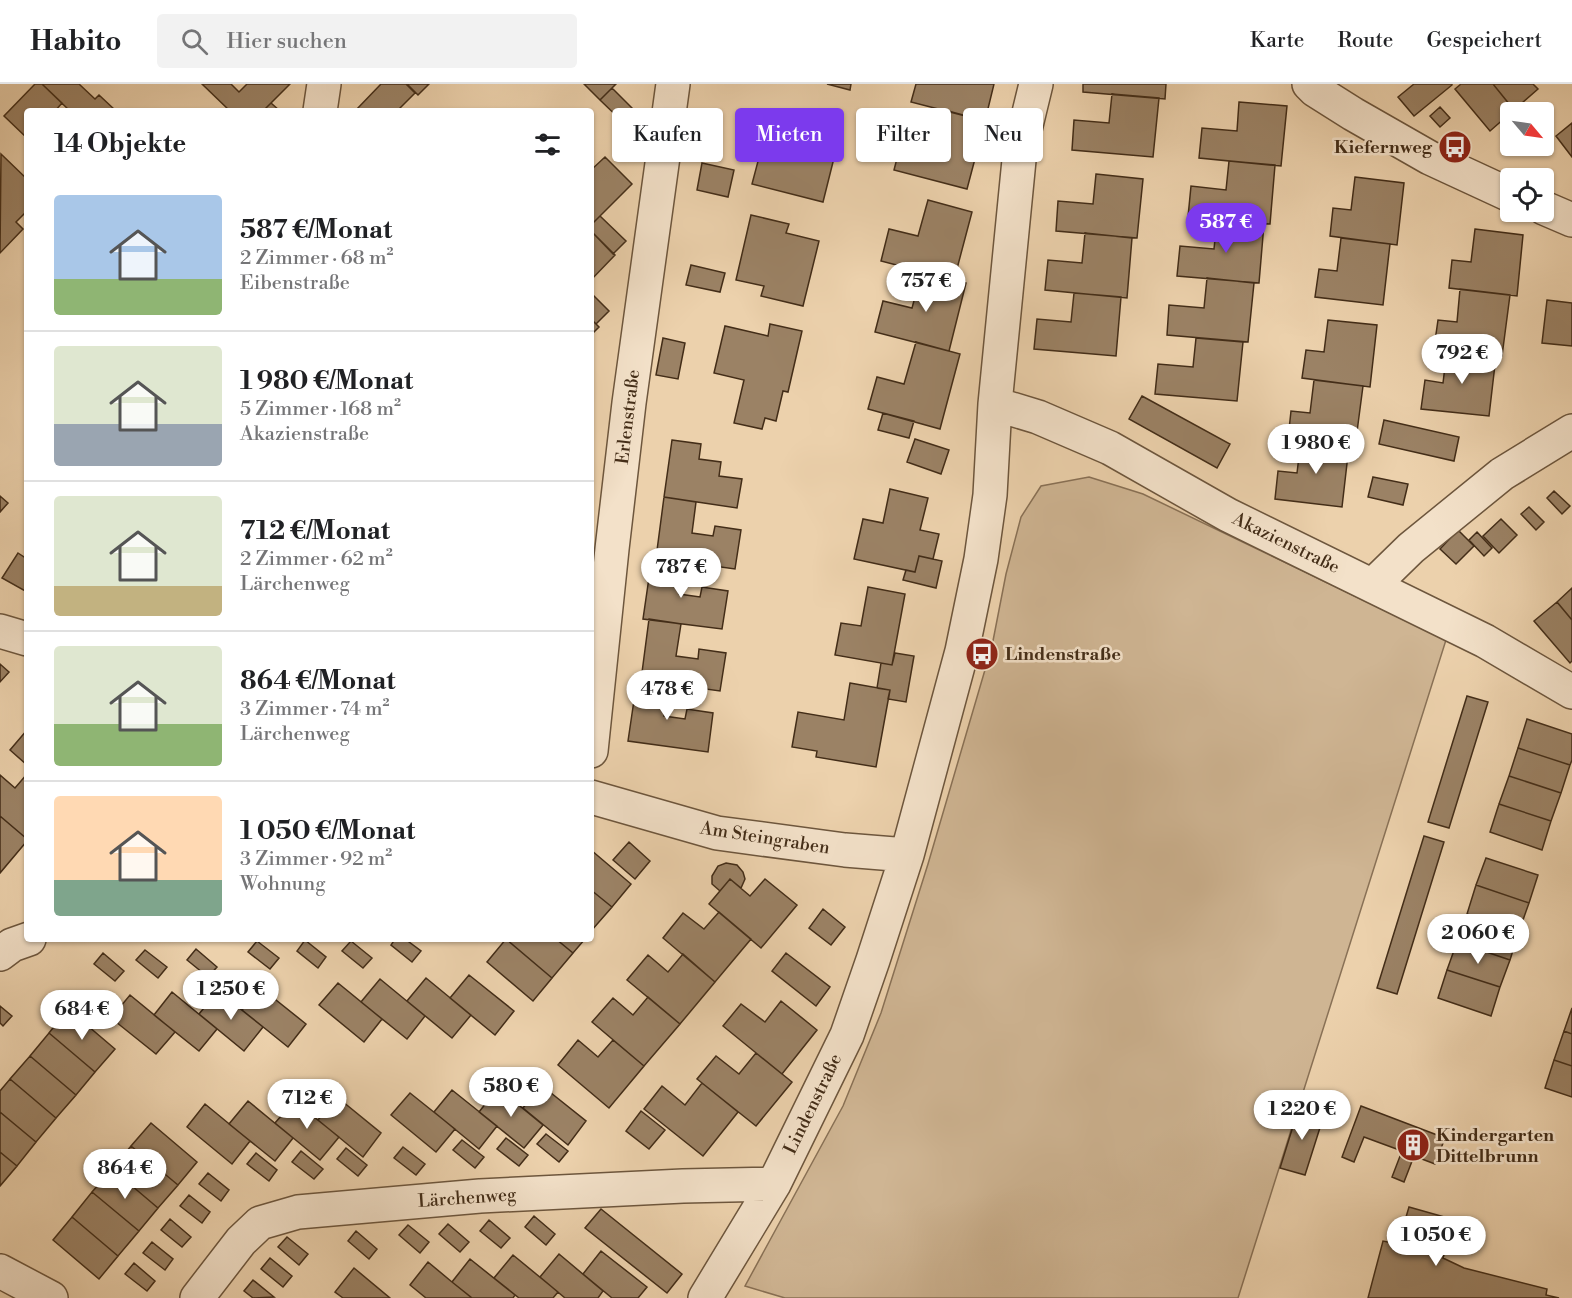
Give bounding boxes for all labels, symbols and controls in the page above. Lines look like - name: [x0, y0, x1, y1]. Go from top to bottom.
- search box: [157, 14, 577, 68]
- text: Habito: [30, 24, 121, 59]
- icon: search: [178, 25, 211, 58]
- text: Hier suchen: [226, 28, 347, 55]
- text: Karte: [1250, 28, 1304, 54]
- text: Route: [1337, 28, 1393, 54]
- text: Gespeichert: [1426, 28, 1542, 54]
- north arrow: [1500, 102, 1554, 156]
- map controls: [1500, 102, 1554, 222]
- chip: Kaufen: [612, 108, 723, 162]
- chip: Mieten: [735, 108, 844, 162]
- chip: Filter: [856, 108, 951, 162]
- chip: Neu: [963, 108, 1043, 162]
- text: 14 Objekte: [54, 128, 186, 160]
- icon: filters: [531, 128, 564, 161]
- bus stop icon: Kiefernweg: [1437, 129, 1473, 165]
- place label: Kiefernweg: [1334, 136, 1433, 159]
- button: locate: [1500, 168, 1554, 222]
- pin: 587 €: [1184, 203, 1268, 254]
- text: 587 €: [1200, 210, 1252, 235]
- text: 587 €/Monat: [240, 214, 392, 246]
- icon: home: [102, 219, 174, 291]
- text: 2 Zimmer · 68 m²: [240, 246, 394, 271]
- pin: 757 €: [884, 262, 968, 313]
- text: 757 €: [900, 269, 952, 294]
- text: Eibenstraße: [240, 271, 350, 296]
- pin: 792 €: [1420, 334, 1504, 385]
- text: 792 €: [1436, 341, 1488, 366]
- text: 1 980 €/Monat: [240, 365, 413, 397]
- street label: Erlenstraße: [611, 368, 645, 466]
- icon: home: [102, 370, 174, 442]
- text: 5 Zimmer · 168 m²: [240, 397, 401, 422]
- text: Akazienstraße: [240, 422, 369, 447]
- pin: 1 980 €: [1261, 424, 1371, 475]
- text: 1 980 €: [1282, 431, 1350, 456]
- street label: Akazienstraße: [1228, 507, 1343, 579]
- text: 712 €/Monat: [240, 515, 390, 547]
- icon: home: [102, 520, 174, 592]
- text: 2 Zimmer · 62 m²: [240, 547, 393, 572]
- pin: 787 €: [639, 548, 723, 599]
- text: 787 €: [655, 555, 707, 580]
- text: Lärchenweg: [240, 572, 350, 597]
- bus stop icon: Lindenstraße: [964, 636, 1000, 672]
- place label: Lindenstraße: [1005, 643, 1121, 666]
- text: 864 €/Monat: [240, 665, 396, 697]
- icon: home: [102, 670, 174, 742]
- pin: 478 €: [625, 670, 709, 721]
- text: 478 €: [641, 677, 693, 702]
- text: 3 Zimmer · 74 m²: [240, 697, 390, 722]
- text: Lärchenweg: [240, 722, 350, 747]
- text: 1 050 €/Monat: [240, 815, 415, 847]
- street label: Am Steingraben: [698, 816, 832, 860]
- icon: home: [102, 820, 174, 892]
- text: 3 Zimmer · 92 m²: [240, 847, 392, 872]
- text: Wohnung: [240, 872, 326, 897]
- pin: 2 060 €: [1423, 914, 1533, 965]
- text: 2 060 €: [1441, 921, 1515, 946]
- pin: 1 250 €: [176, 970, 286, 1021]
- text: 1 250 €: [197, 977, 265, 1002]
- pin: 684 €: [40, 990, 124, 1041]
- text: 684 €: [54, 997, 110, 1022]
- street label: Lindenstraße: [779, 1050, 847, 1158]
- pin: 580 €: [469, 1067, 553, 1118]
- text: 580 €: [483, 1074, 539, 1099]
- pin: 712 €: [265, 1079, 349, 1130]
- text: 712 €: [281, 1086, 333, 1111]
- pin: 1 220 €: [1247, 1090, 1357, 1141]
- text: 1 220 €: [1268, 1097, 1336, 1122]
- place label: Kindergarten Dittelbrunn: [1436, 1124, 1554, 1168]
- building icon: Kindergarten Dittelbrunn: [1395, 1127, 1431, 1163]
- pin: 864 €: [83, 1149, 167, 1200]
- text: 864 €: [97, 1156, 153, 1181]
- street label: Lärchenweg: [417, 1183, 518, 1213]
- pin: 1 050 €: [1381, 1216, 1491, 1267]
- text: 1 050 €: [1401, 1223, 1471, 1248]

